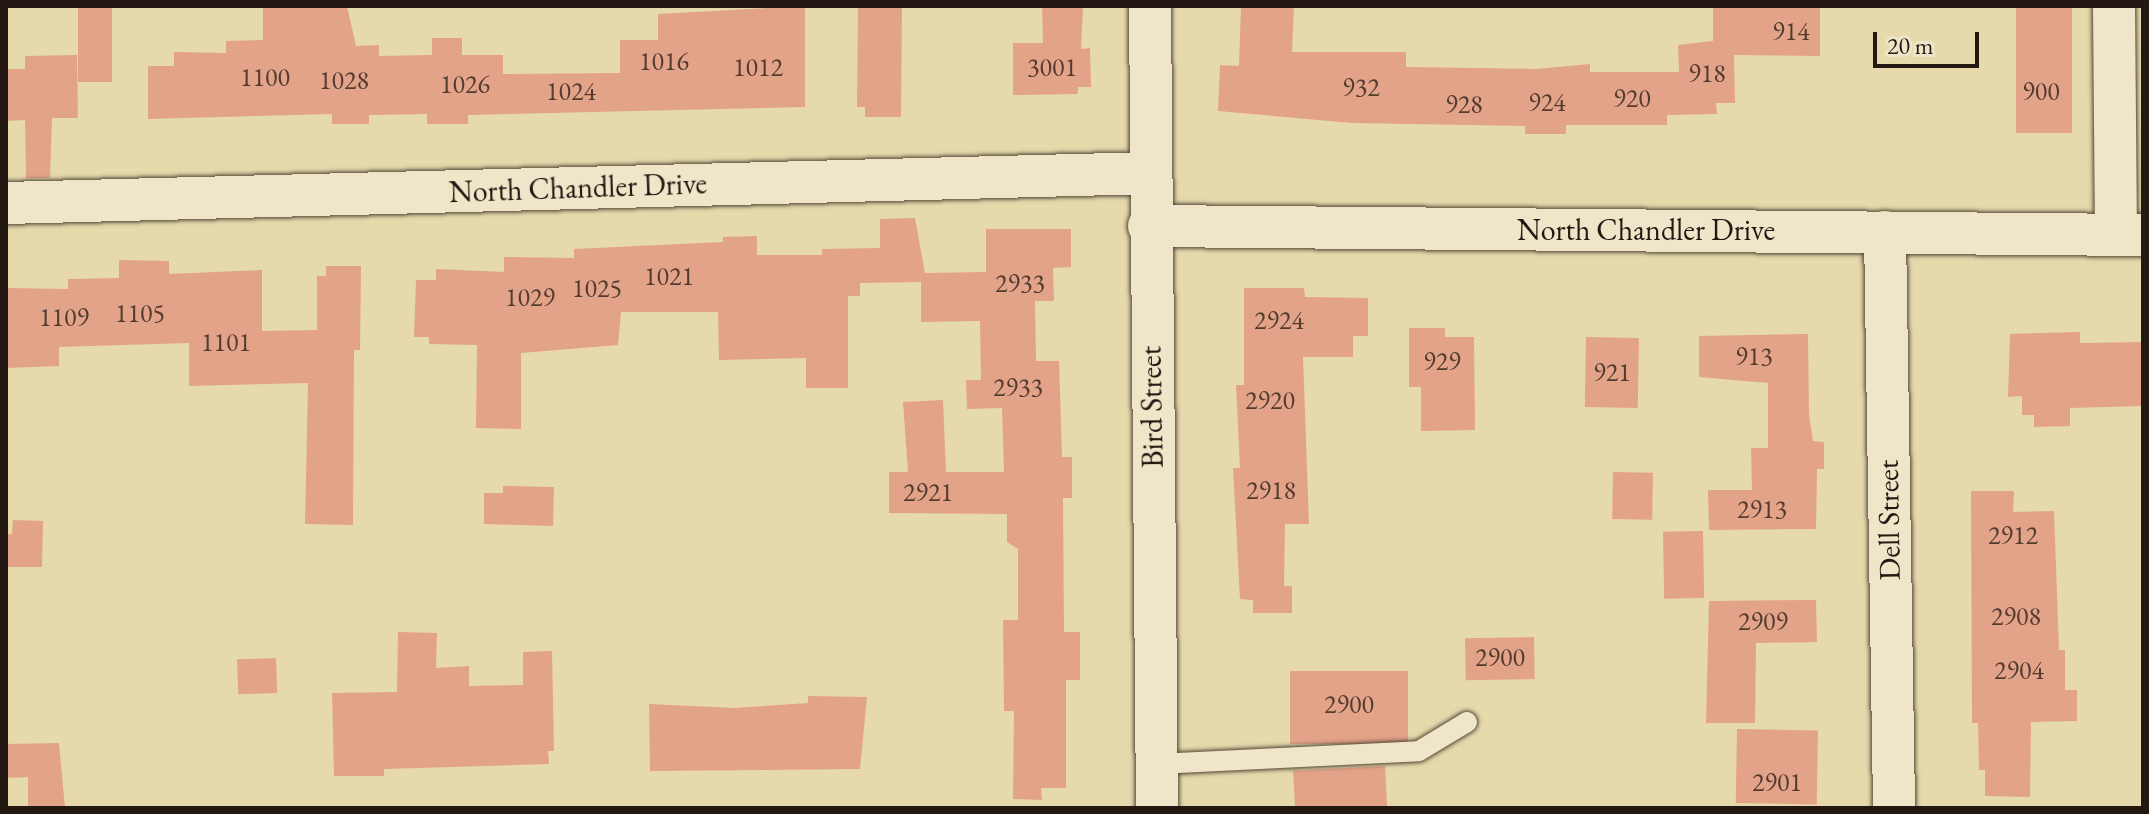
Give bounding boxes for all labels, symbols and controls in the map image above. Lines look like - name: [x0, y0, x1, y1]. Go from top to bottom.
- house number: 914: [1772, 16, 1810, 48]
- scale bar: [1877, 16, 1983, 66]
- text: 20 m: [1887, 30, 1934, 61]
- house number: 1016: [639, 46, 689, 78]
- house number: 1012: [733, 52, 783, 84]
- house number: 3001: [1027, 52, 1077, 84]
- house number: 918: [1688, 58, 1726, 90]
- house number: 1100: [240, 62, 290, 94]
- house number: 1028: [319, 65, 369, 97]
- house number: 1026: [440, 69, 490, 101]
- house number: 932: [1342, 72, 1380, 104]
- house number: 1024: [546, 76, 596, 108]
- house number: 900: [2022, 76, 2060, 108]
- house number: 920: [1613, 83, 1651, 115]
- house number: 924: [1528, 87, 1566, 119]
- house number: 928: [1445, 89, 1483, 121]
- street label: North Chandler Drive: [448, 166, 708, 210]
- street label: North Chandler Drive: [1517, 212, 1775, 248]
- house number: 1021: [644, 261, 694, 293]
- house number: 2933: [995, 268, 1045, 300]
- house number: 1025: [572, 273, 622, 305]
- house number: 1029: [505, 282, 555, 314]
- house number: 1105: [115, 298, 165, 330]
- house number: 1109: [39, 302, 89, 334]
- house number: 2924: [1254, 305, 1304, 337]
- house number: 1101: [201, 327, 251, 359]
- house number: 913: [1735, 341, 1773, 373]
- street label: Bird Street: [1133, 346, 1171, 468]
- house number: 929: [1423, 346, 1461, 378]
- house number: 921: [1593, 357, 1631, 389]
- house number: 2933: [993, 372, 1043, 404]
- house number: 2920: [1245, 385, 1295, 417]
- street label: Dell Street: [1870, 459, 1908, 581]
- house number: 2918: [1246, 475, 1296, 507]
- house number: 2921: [903, 477, 953, 509]
- house number: 2913: [1737, 494, 1787, 526]
- house number: 2912: [1988, 520, 2038, 552]
- house number: 2908: [1991, 601, 2041, 633]
- house number: 2909: [1738, 606, 1788, 638]
- house number: 2900: [1475, 642, 1525, 674]
- house number: 2904: [1994, 655, 2044, 687]
- house number: 2900: [1324, 689, 1374, 721]
- house number: 2901: [1752, 767, 1802, 799]

